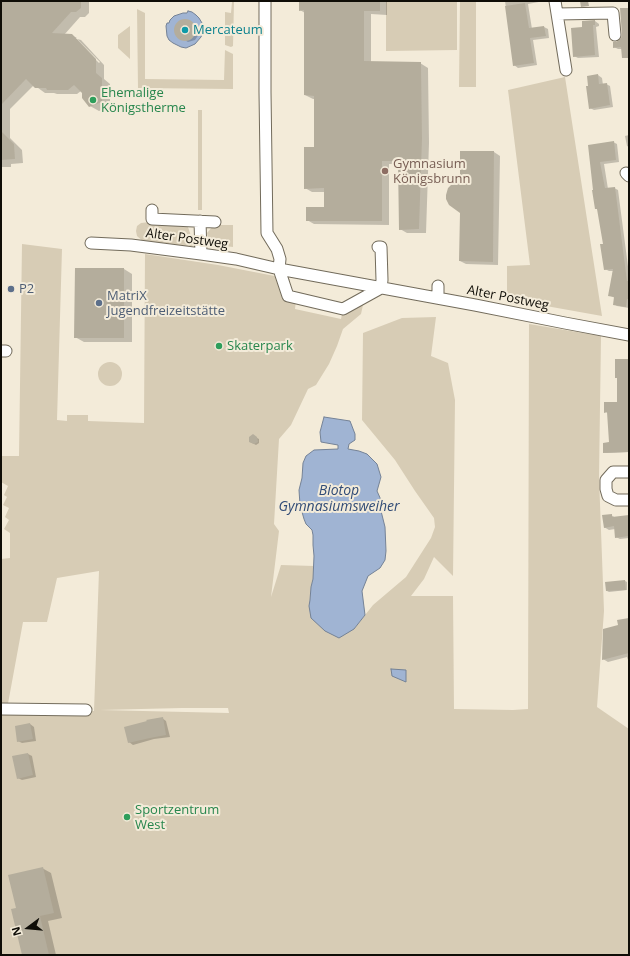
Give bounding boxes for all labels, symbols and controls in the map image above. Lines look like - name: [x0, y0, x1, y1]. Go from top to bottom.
- place label: Mercateum: [193, 22, 263, 38]
- marker: Mercateum: [180, 25, 190, 35]
- place label: Ehemalige Königstherme: [101, 85, 186, 116]
- marker: Ehemalige Königstherme: [88, 95, 98, 105]
- place label: Gymnasium Königsbrunn: [393, 156, 470, 187]
- marker: Gymnasium Königsbrunn: [380, 166, 390, 176]
- street label: Alter Postweg: [145, 225, 229, 253]
- place label: P2: [19, 281, 34, 297]
- street label: Alter Postweg: [466, 282, 550, 314]
- marker: P2: [6, 284, 16, 294]
- place label: MatriX Jugendfreizeitstätte: [107, 288, 225, 319]
- marker: MatriX Jugendfreizeitstätte: [94, 298, 104, 308]
- place label: Skaterpark: [227, 338, 293, 354]
- marker: Skaterpark: [214, 341, 224, 351]
- water label: Biotop Gymnasiumsweiher: [278, 483, 400, 516]
- place label: Sportzentrum West: [135, 802, 219, 833]
- marker: Sportzentrum West: [122, 812, 132, 822]
- north arrow: [8, 908, 48, 948]
- text: N: [8, 925, 24, 938]

